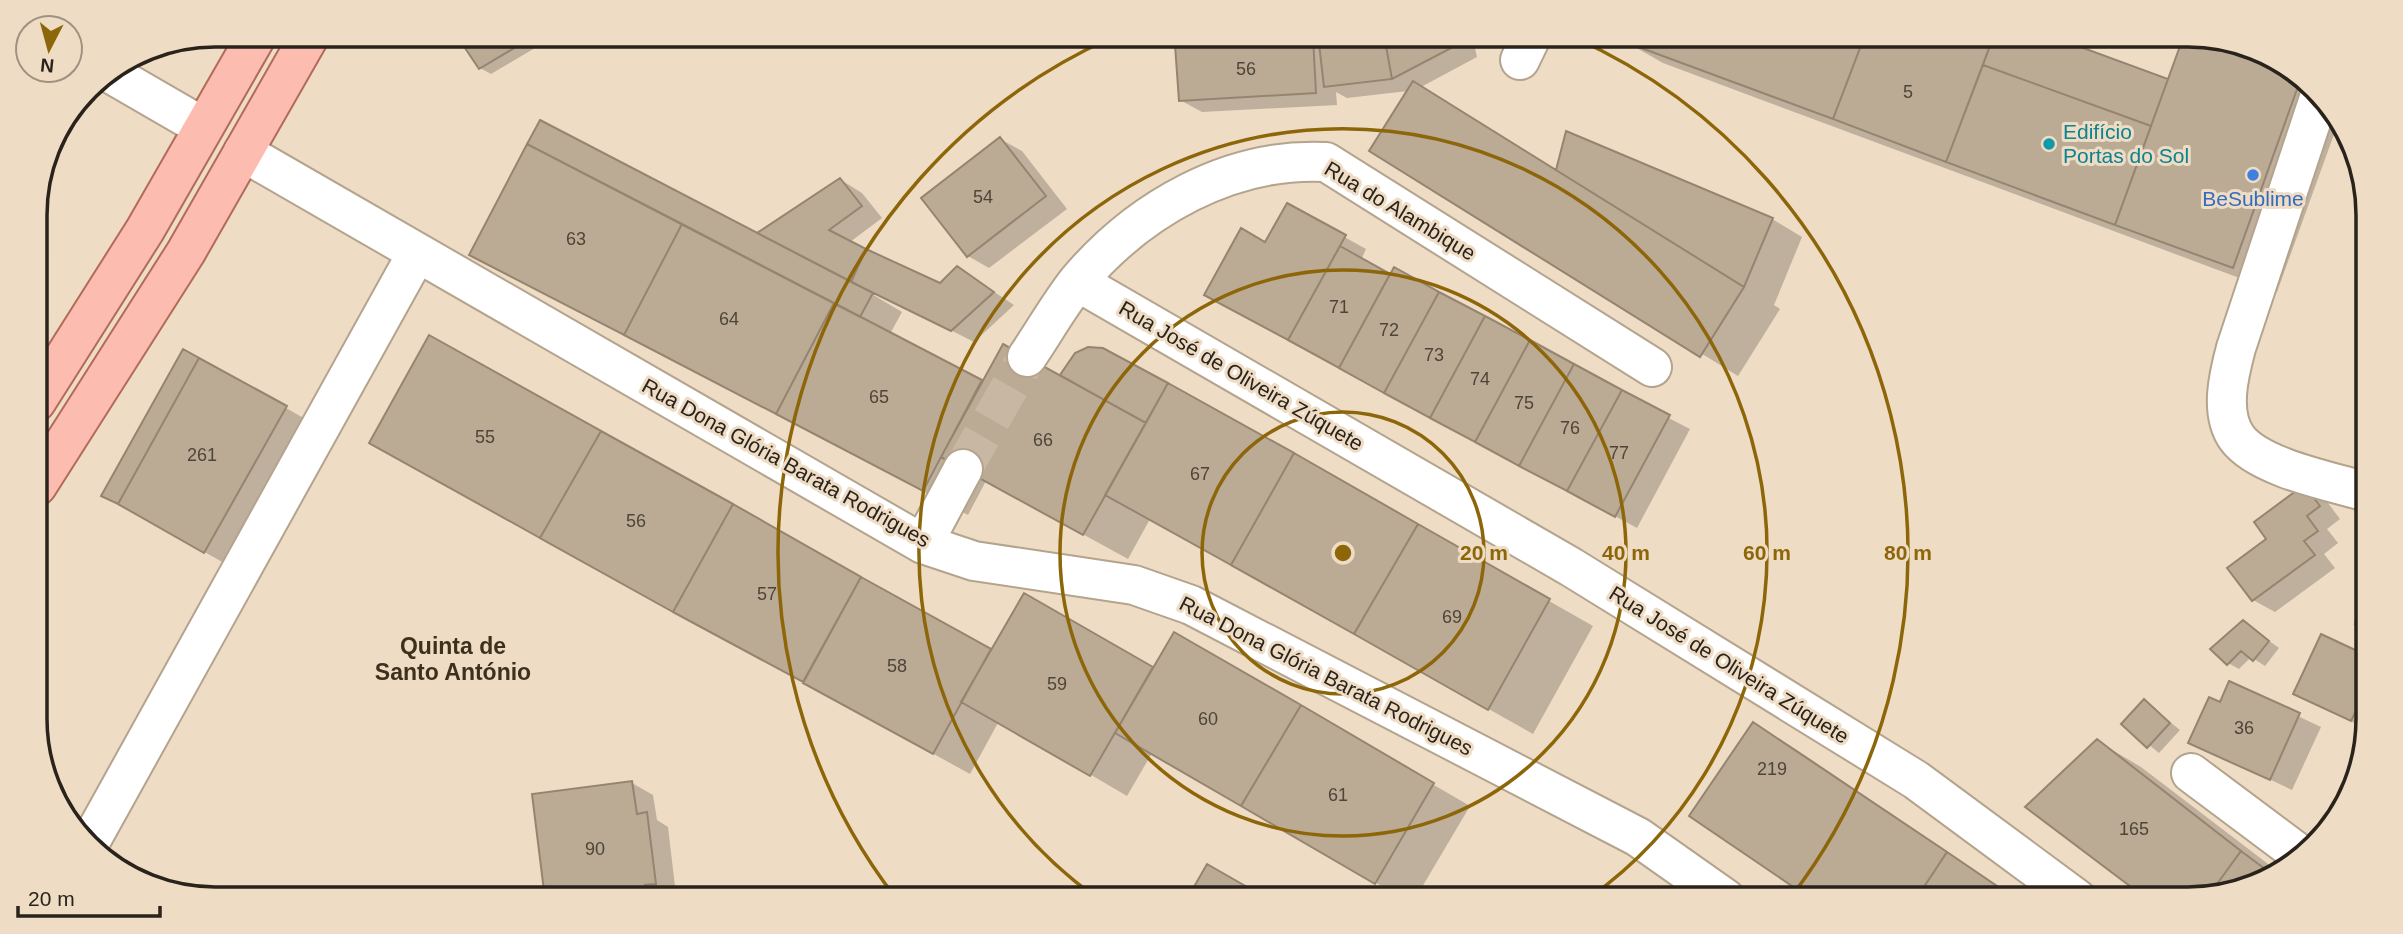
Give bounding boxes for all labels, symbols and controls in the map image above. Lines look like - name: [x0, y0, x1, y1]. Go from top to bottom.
- north arrow: [14, 14, 84, 84]
- text: N: [39, 54, 55, 77]
- house number: 56: [1236, 59, 1256, 79]
- house number: 5: [1903, 82, 1913, 102]
- place label: Edifício Portas do Sol: [2063, 120, 2189, 167]
- marker: Edifício Portas do Sol: [2041, 136, 2057, 152]
- street label: Rua do Alambique: [1321, 157, 1480, 265]
- marker: BeSublime: [2245, 167, 2261, 183]
- house number: 54: [973, 187, 993, 207]
- place label: BeSublime: [2202, 187, 2304, 210]
- house number: 63: [566, 229, 586, 249]
- street label: Rua José de Oliveira Zúquete: [1115, 296, 1367, 455]
- house number: 71: [1329, 297, 1349, 317]
- house number: 64: [719, 309, 739, 329]
- house number: 72: [1379, 320, 1399, 340]
- house number: 73: [1424, 345, 1444, 365]
- house number: 74: [1470, 369, 1490, 389]
- street label: Rua Dona Glória Barata Rodrigues: [638, 374, 934, 552]
- house number: 65: [869, 387, 889, 407]
- house number: 75: [1514, 393, 1534, 413]
- house number: 76: [1560, 418, 1580, 438]
- house number: 55: [475, 427, 495, 447]
- house number: 66: [1033, 430, 1053, 450]
- house number: 77: [1609, 443, 1629, 463]
- house number: 261: [187, 445, 217, 465]
- house number: 67: [1190, 464, 1210, 484]
- house number: 56: [626, 511, 646, 531]
- centre of rings: [1331, 541, 1355, 565]
- text: 20 m: [1460, 541, 1508, 564]
- text: 40 m: [1602, 541, 1650, 564]
- text: 60 m: [1743, 541, 1791, 564]
- text: 80 m: [1884, 541, 1932, 564]
- street label: Rua José de Oliveira Zúquete: [1605, 581, 1853, 748]
- house number: 57: [757, 584, 777, 604]
- street label: Rua Dona Glória Barata Rodrigues: [1176, 591, 1477, 760]
- house number: 69: [1442, 607, 1462, 627]
- district label: Quinta de Santo António: [375, 633, 531, 685]
- house number: 58: [887, 656, 907, 676]
- house number: 59: [1047, 674, 1067, 694]
- house number: 60: [1198, 709, 1218, 729]
- house number: 36: [2234, 718, 2254, 738]
- house number: 219: [1757, 759, 1787, 779]
- house number: 61: [1328, 785, 1348, 805]
- house number: 165: [2119, 819, 2149, 839]
- house number: 90: [585, 839, 605, 859]
- scale bar: [18, 874, 159, 918]
- text: 20 m: [28, 887, 75, 910]

